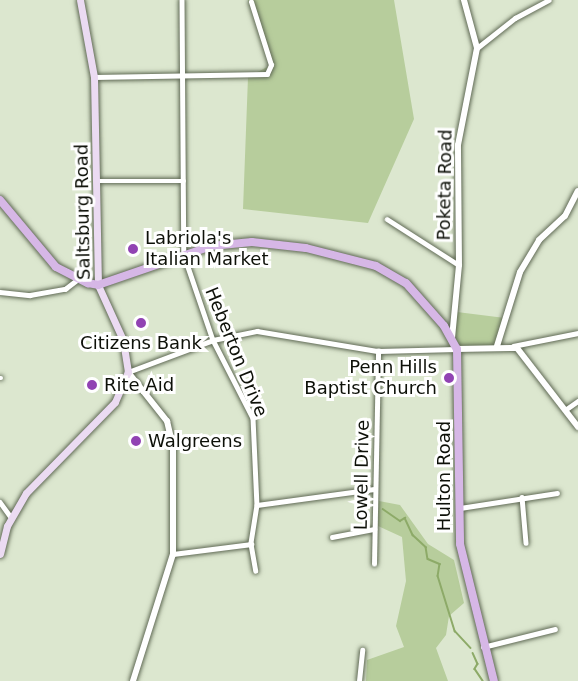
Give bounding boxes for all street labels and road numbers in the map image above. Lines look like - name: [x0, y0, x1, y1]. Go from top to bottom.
- street label: Poketa Road: [433, 129, 457, 241]
- street label: Saltsburg Road: [71, 144, 95, 280]
- street label: Heberton Drive: [200, 284, 272, 420]
- street label: Lowell Drive: [350, 420, 374, 530]
- street label: Hulton Road: [433, 421, 455, 531]

